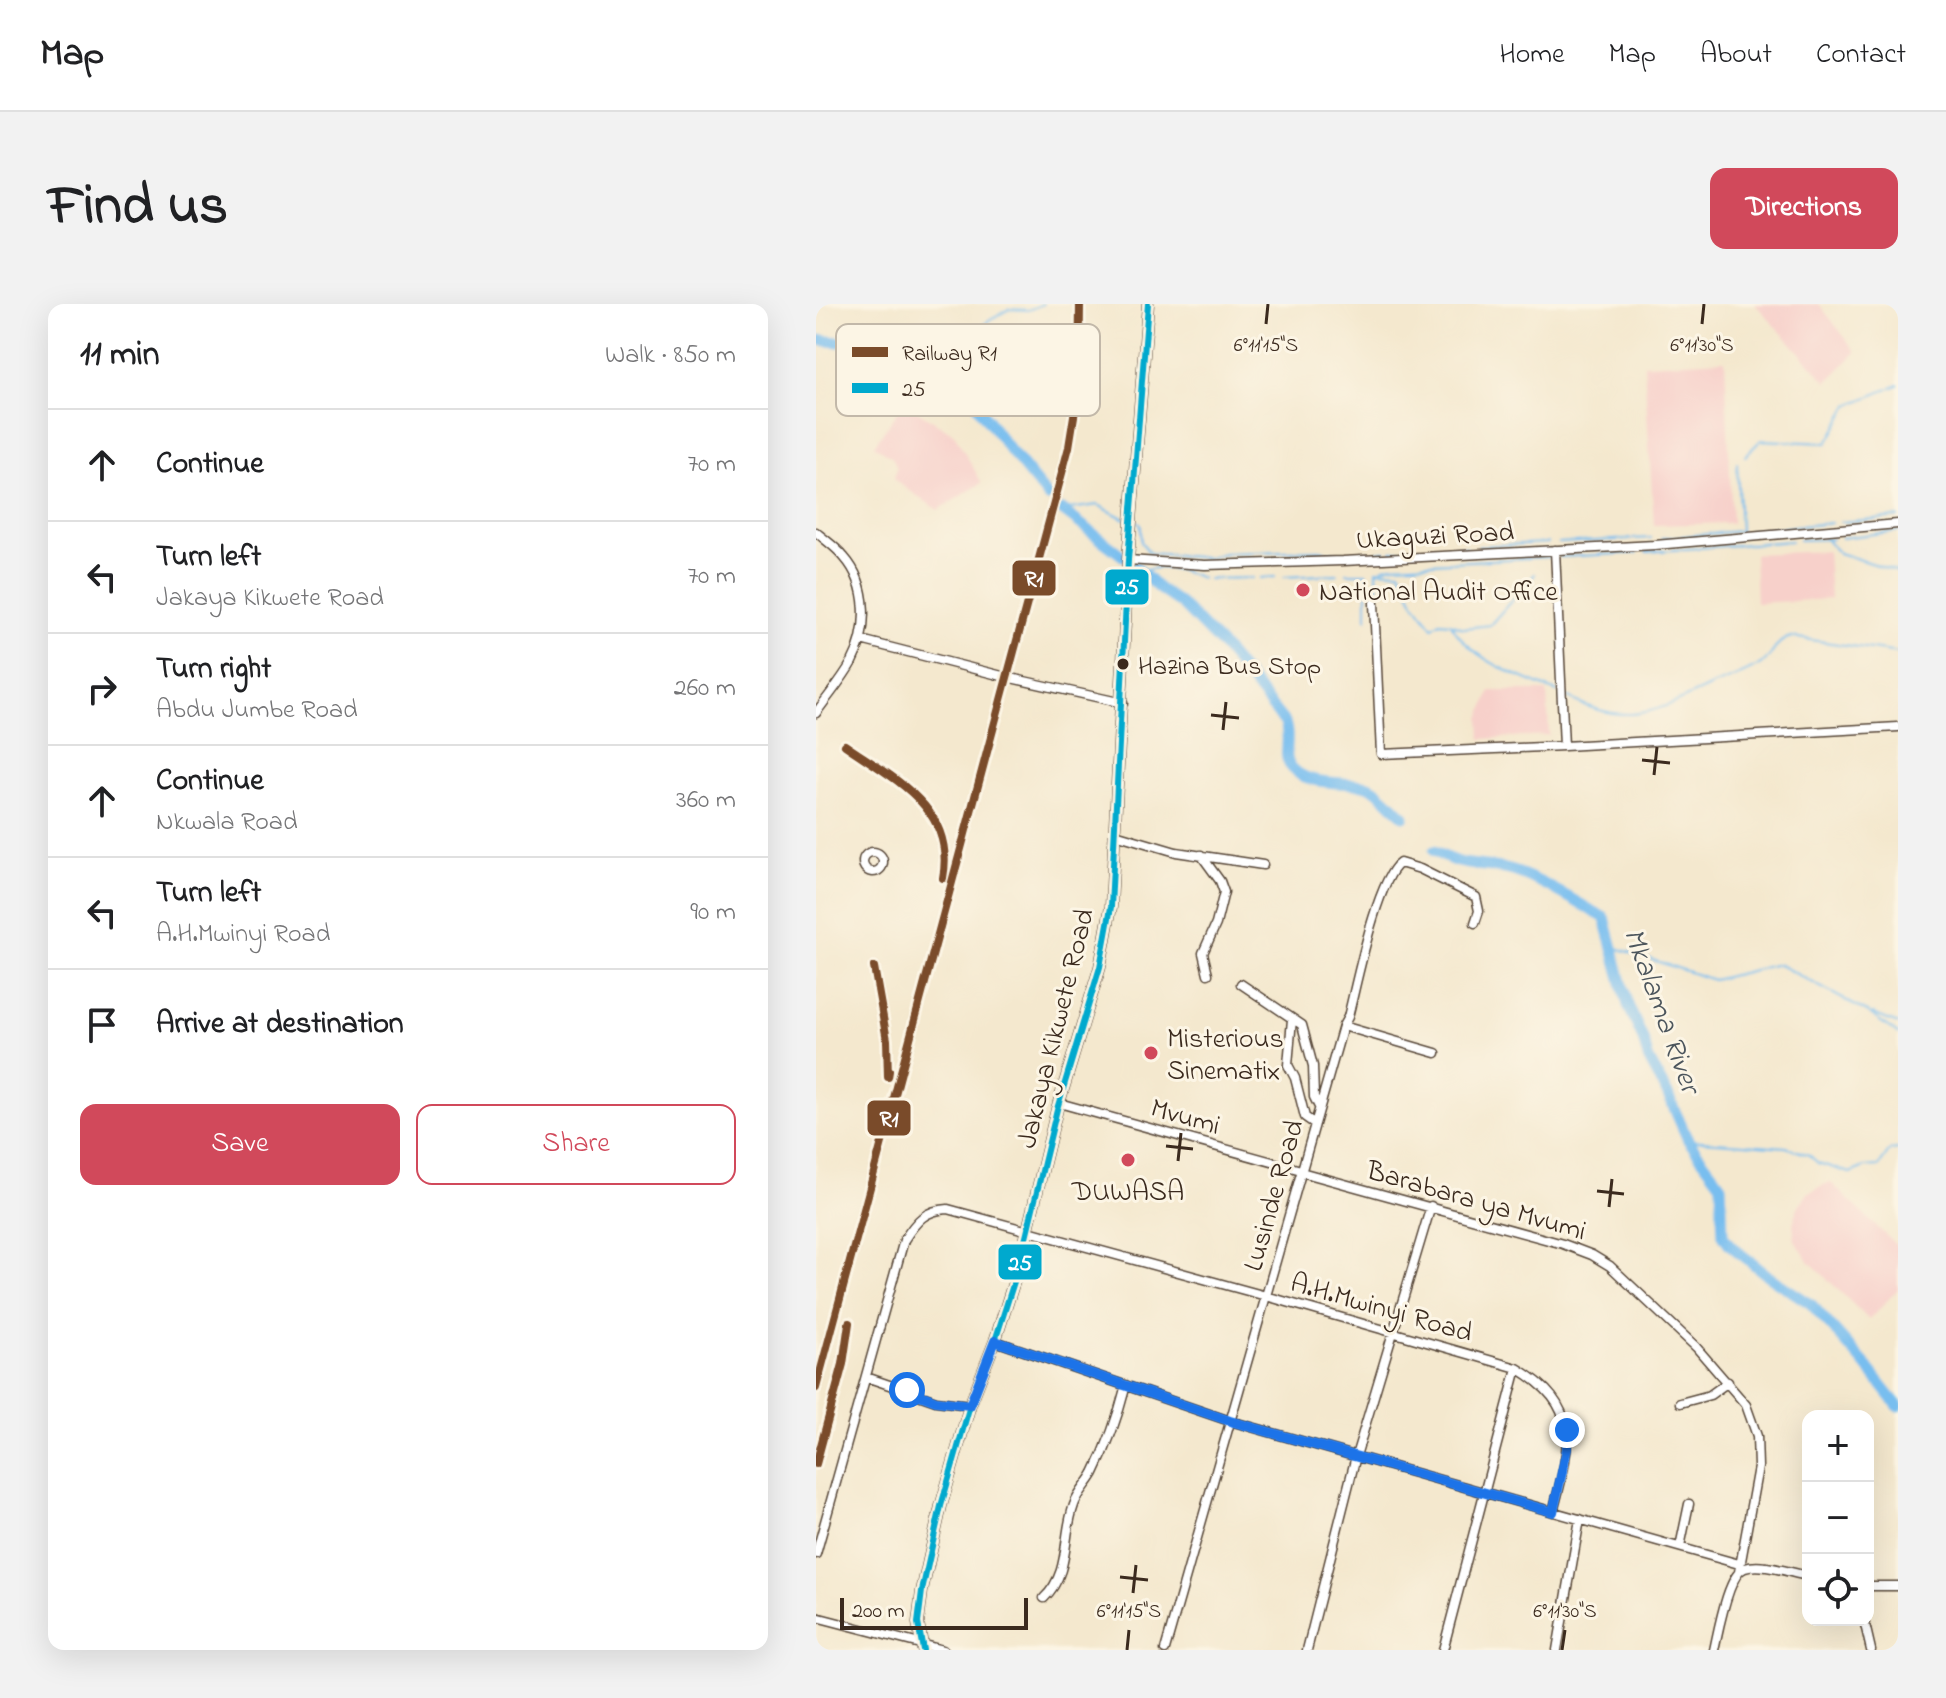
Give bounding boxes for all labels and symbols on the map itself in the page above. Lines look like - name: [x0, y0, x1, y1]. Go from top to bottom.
- legend: [836, 324, 1100, 416]
- text: 6°11'15"S: [1234, 332, 1298, 361]
- text: 6°11'30"S: [1670, 332, 1734, 361]
- text: Railway R1: [902, 339, 997, 372]
- text: 25: [902, 375, 926, 407]
- street label: Ukaguzi Road: [1355, 513, 1516, 562]
- line badge: R1: [1011, 559, 1057, 597]
- text: R1: [1024, 565, 1044, 597]
- line badge: 25: [1104, 568, 1150, 606]
- text: 25: [1114, 573, 1139, 605]
- place label: National Audit Office: [1319, 573, 1558, 614]
- marker: National Audit Office: [1294, 581, 1312, 599]
- place label: Hazina Bus Stop: [1138, 649, 1321, 687]
- marker: Hazina Bus Stop: [1115, 656, 1131, 672]
- street label: Jakaya Kikwete Road: [1008, 905, 1107, 1153]
- water label: Mkalama River: [1610, 922, 1712, 1103]
- place label: Misterious Sinematix: [1167, 1020, 1284, 1093]
- marker: Misterious Sinematix: [1142, 1044, 1160, 1062]
- street label: Mvumi: [1145, 1089, 1225, 1148]
- line badge: R1: [866, 1099, 912, 1137]
- text: R1: [879, 1105, 899, 1137]
- street label: Lusinde Road: [1234, 1115, 1317, 1276]
- marker: DUWASA: [1119, 1151, 1137, 1169]
- street label: Barabara ya Mvumi: [1360, 1151, 1591, 1253]
- place label: DUWASA: [1071, 1173, 1184, 1214]
- line badge: 25: [997, 1243, 1043, 1281]
- text: 25: [1007, 1249, 1032, 1281]
- street label: A.H.Mwinyi Road: [1285, 1264, 1477, 1355]
- route start: [889, 1372, 925, 1408]
- route end: [1549, 1412, 1585, 1448]
- scale bar: [840, 1594, 1028, 1630]
- text: 6°11'15"S: [1097, 1598, 1161, 1627]
- text: 6°11'30"S: [1533, 1598, 1597, 1627]

